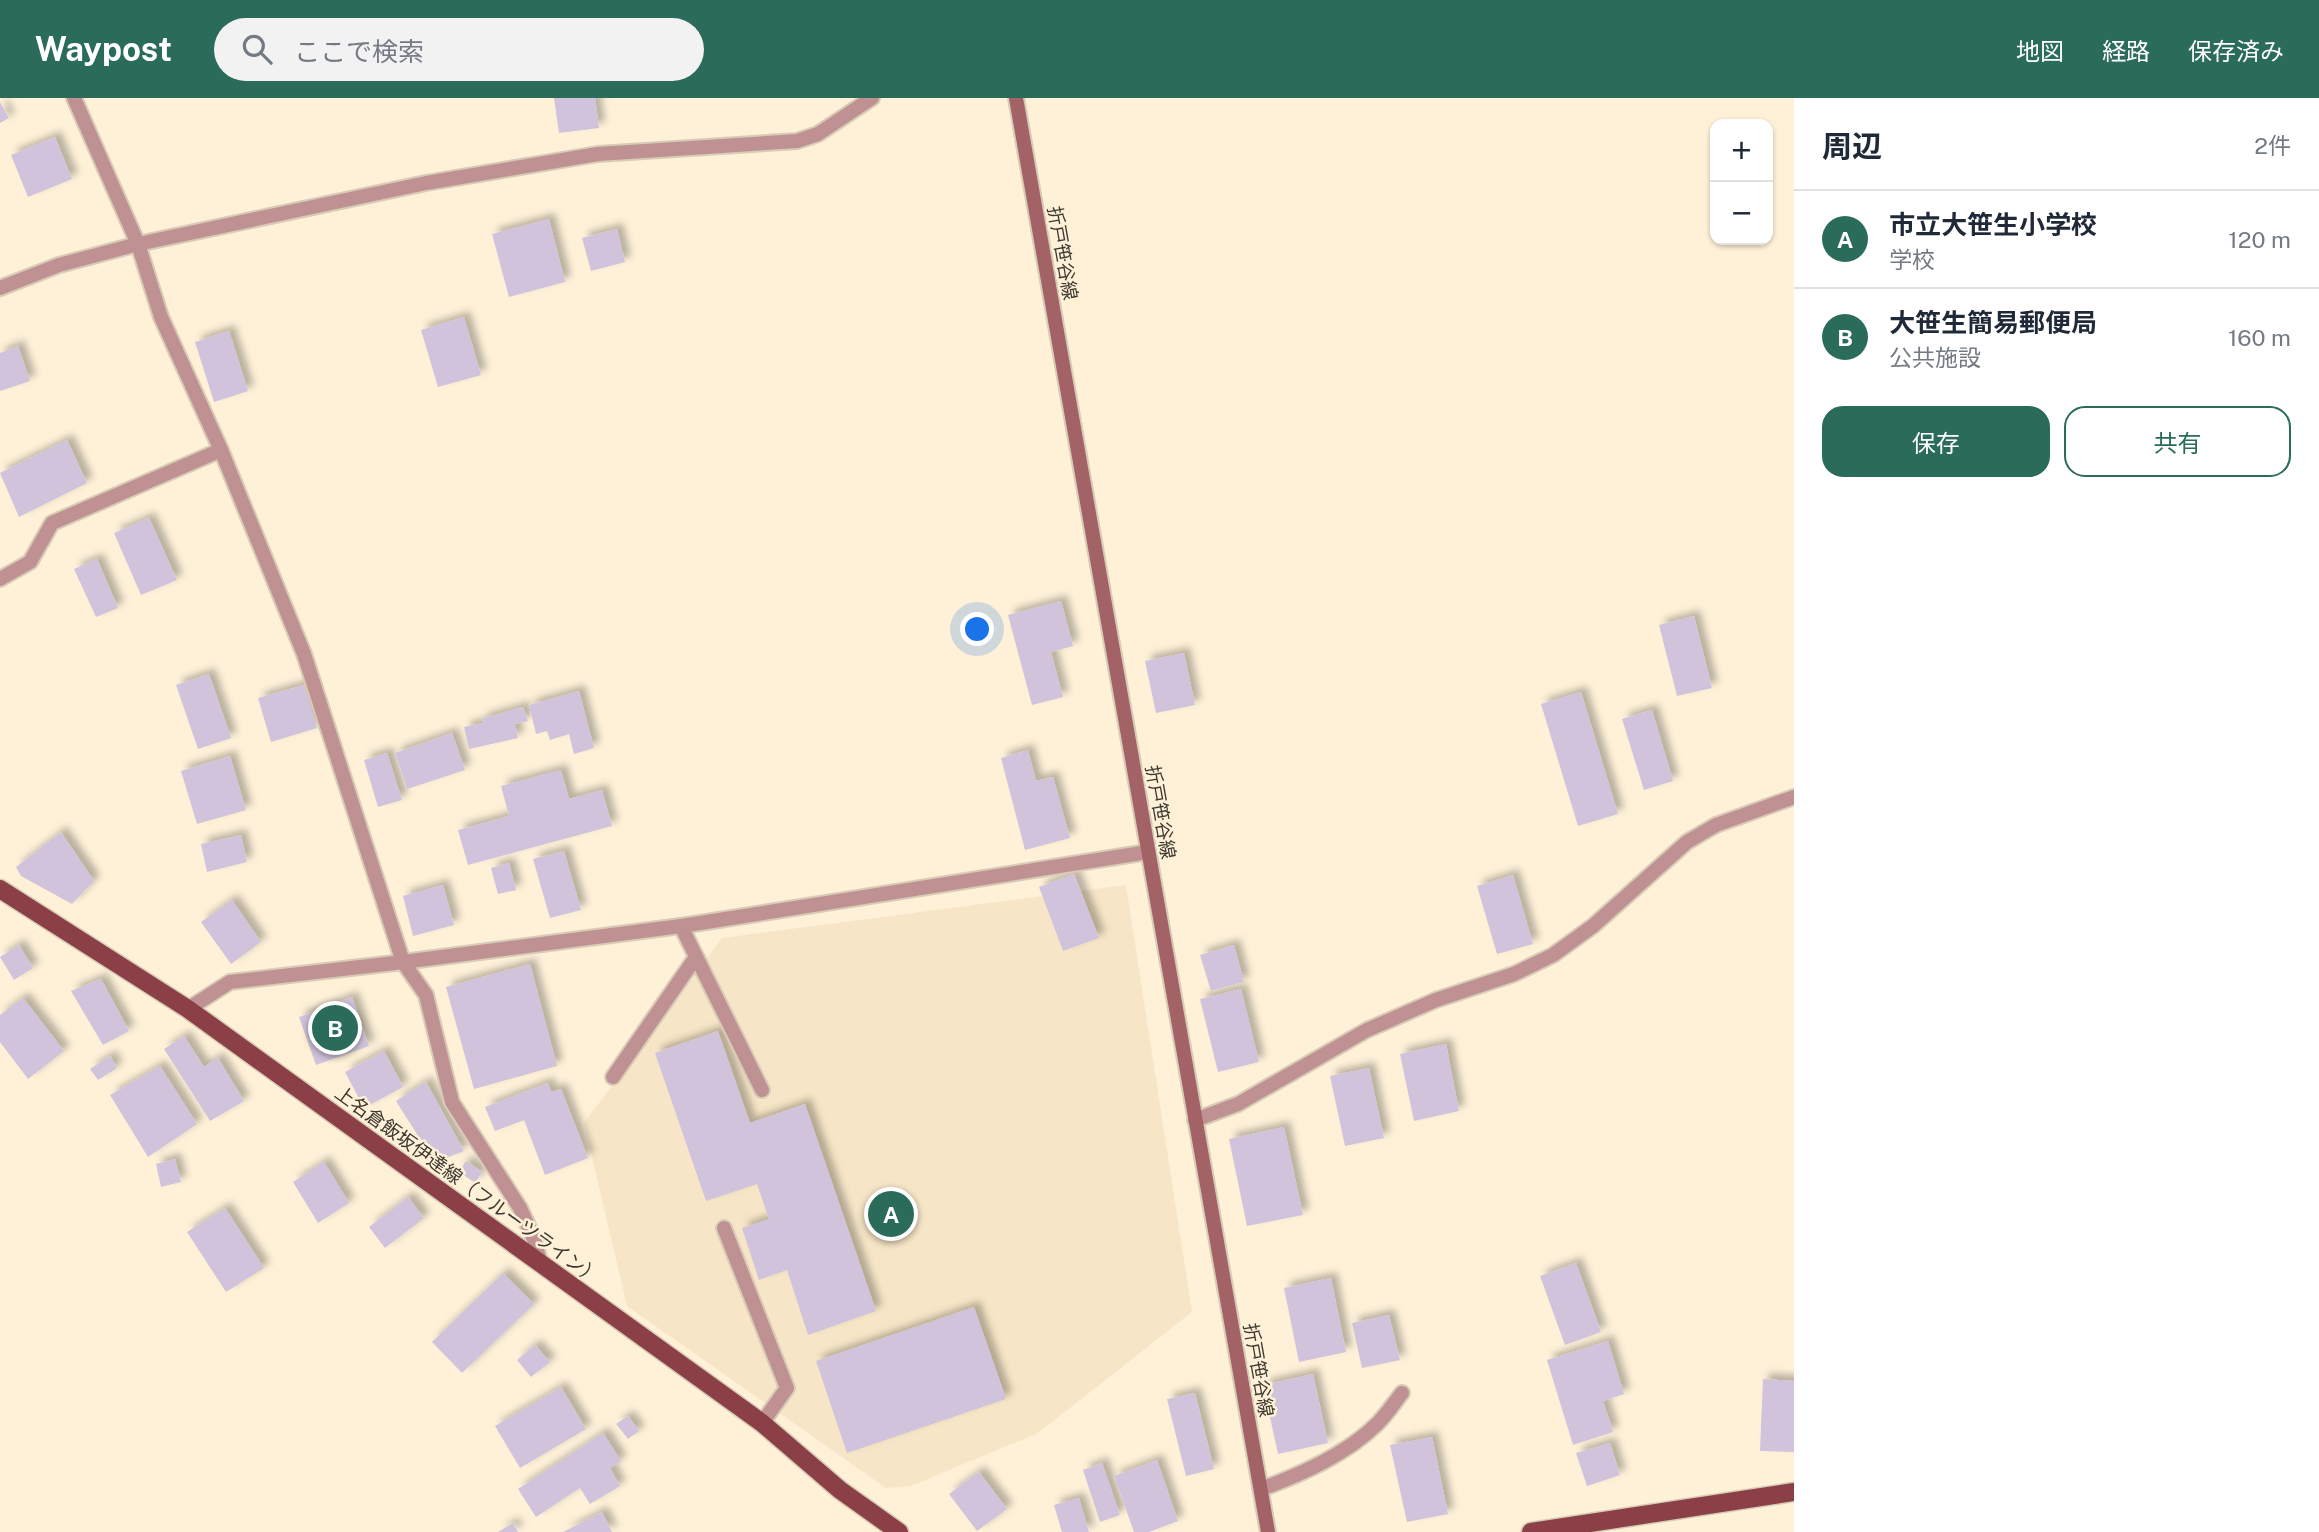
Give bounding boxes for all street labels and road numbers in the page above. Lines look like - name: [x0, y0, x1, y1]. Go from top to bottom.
- street label: 折戸笹谷線: [1044, 204, 1082, 302]
- street label: 折戸笹谷線: [1142, 763, 1180, 861]
- street label: 上名倉飯坂伊達線（フルーツライン）: [331, 1081, 605, 1289]
- street label: 折戸笹谷線: [1240, 1321, 1278, 1419]

